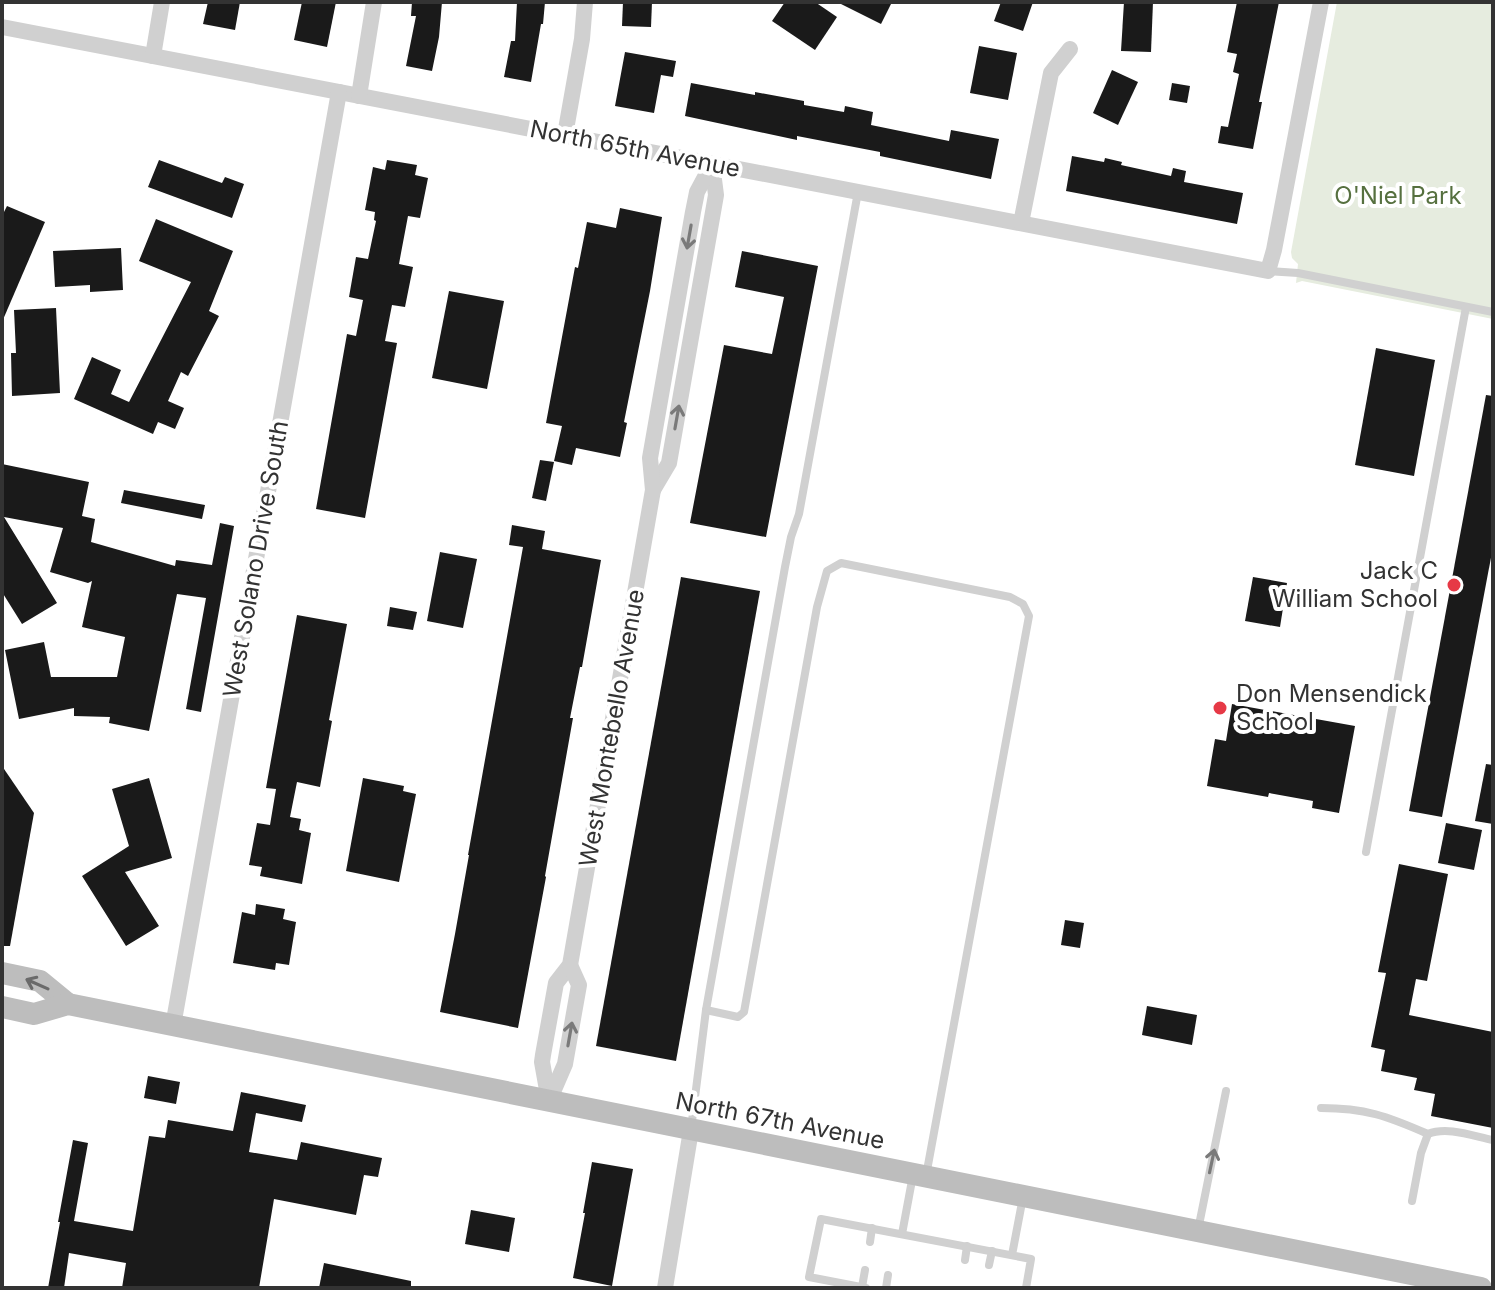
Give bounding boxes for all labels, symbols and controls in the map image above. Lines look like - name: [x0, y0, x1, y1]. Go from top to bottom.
- street label: North 65th Avenue: [528, 114, 743, 183]
- park label: O'Niel Park: [1334, 181, 1462, 210]
- one-way arrow: [680, 224, 695, 250]
- one-way arrow: [670, 405, 685, 430]
- street label: West Solano Drive South: [217, 418, 294, 700]
- place label: Jack C William School: [1272, 556, 1438, 613]
- marker: Jack C William School: [1445, 576, 1463, 594]
- street label: West Montebello Avenue: [573, 587, 650, 869]
- place label: Don Mensendick School: [1236, 679, 1427, 736]
- marker: Don Mensendick School: [1211, 699, 1229, 717]
- one-way arrow: [26, 975, 50, 990]
- one-way arrow: [564, 1021, 579, 1047]
- street label: North 67th Avenue: [673, 1086, 887, 1155]
- one-way arrow: [1205, 1149, 1220, 1174]

